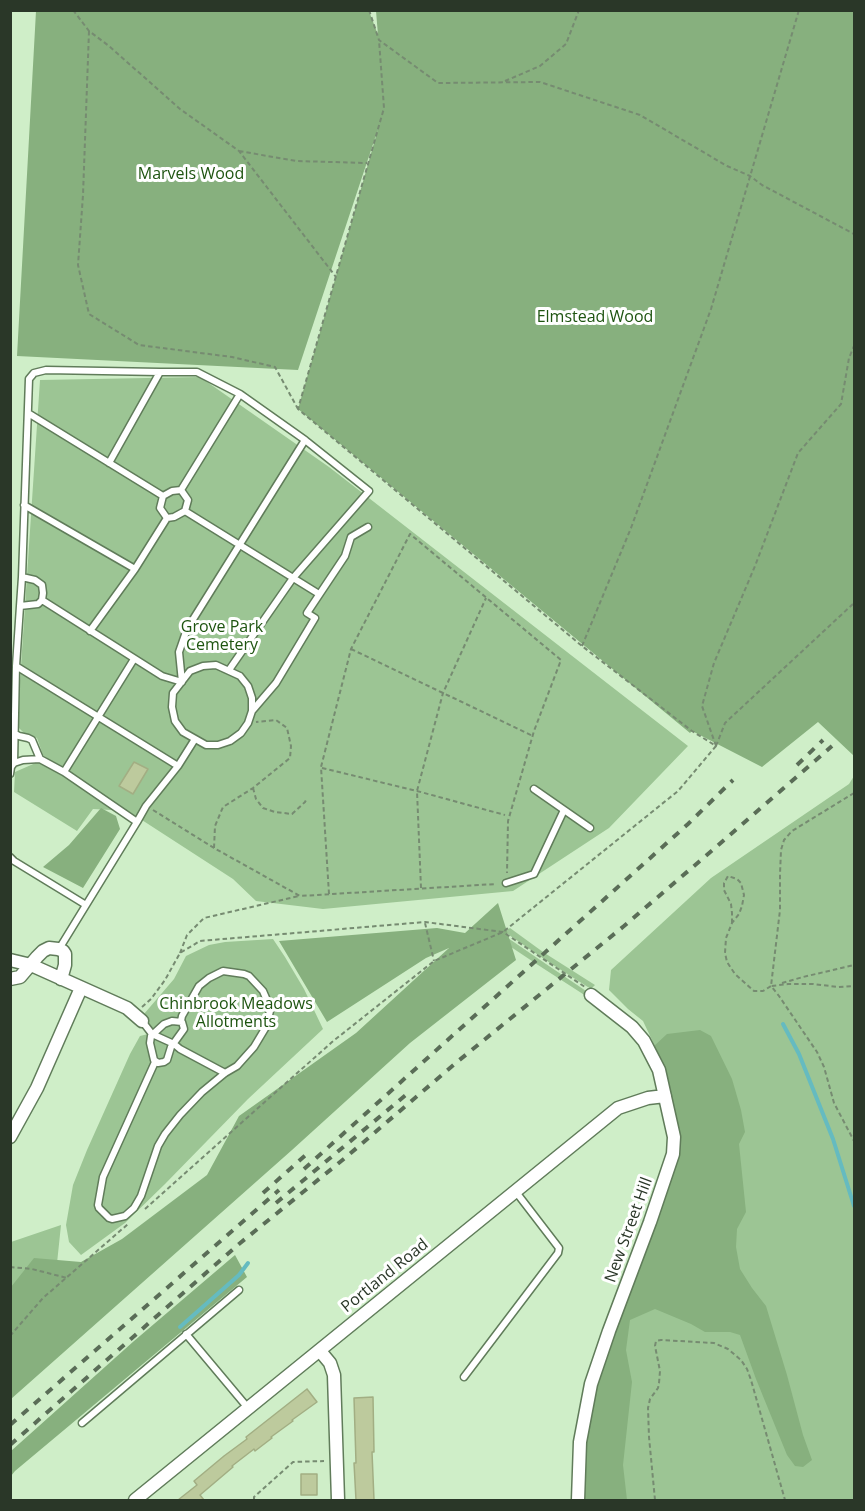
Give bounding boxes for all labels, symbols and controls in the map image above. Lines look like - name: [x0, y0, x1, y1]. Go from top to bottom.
- park label: Marvels Wood: [138, 164, 244, 184]
- park label: Elmstead Wood: [537, 307, 653, 327]
- park label: Grove Park Cemetery: [181, 617, 263, 655]
- park label: Chinbrook Meadows Allotments: [159, 994, 313, 1032]
- street label: New Street Hill: [601, 1175, 657, 1285]
- street label: Portland Road: [338, 1235, 432, 1317]

